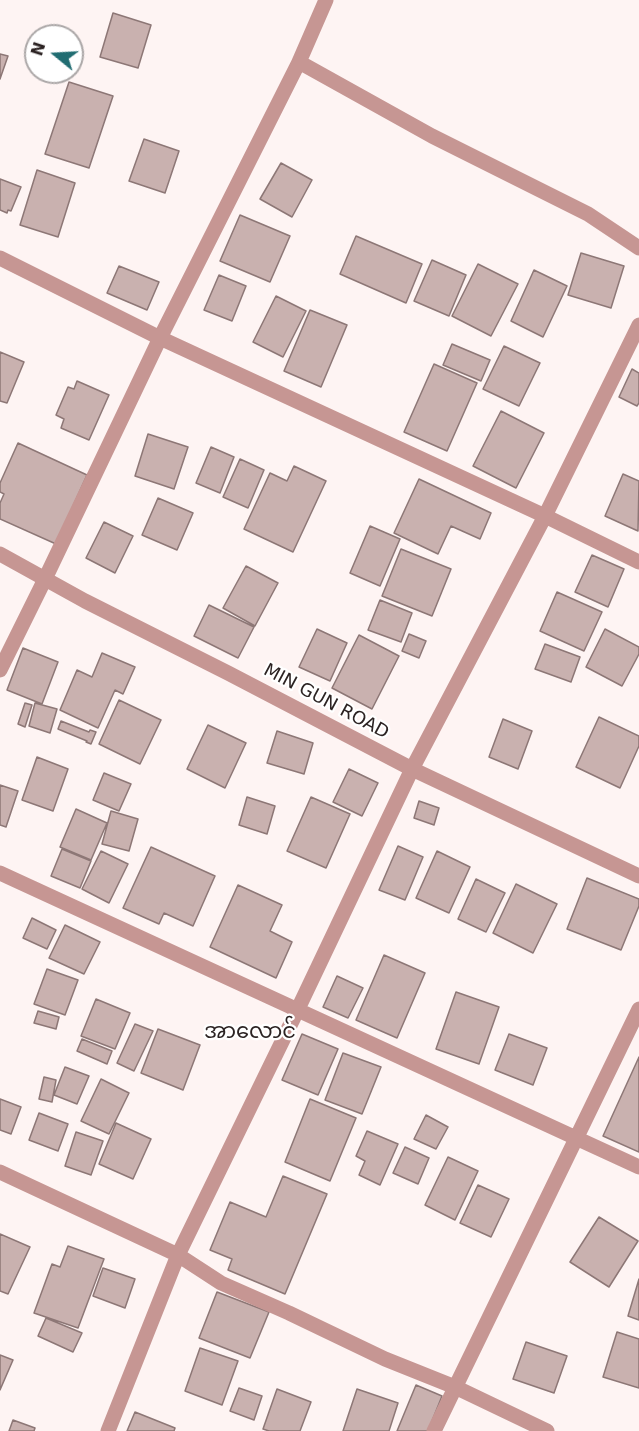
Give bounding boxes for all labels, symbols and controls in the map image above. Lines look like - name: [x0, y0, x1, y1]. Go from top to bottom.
- north arrow: [24, 24, 84, 84]
- text: N: [27, 40, 49, 58]
- street label: MIN GUN ROAD: [260, 660, 392, 744]
- district label: အာလောင်: [204, 1020, 296, 1046]

